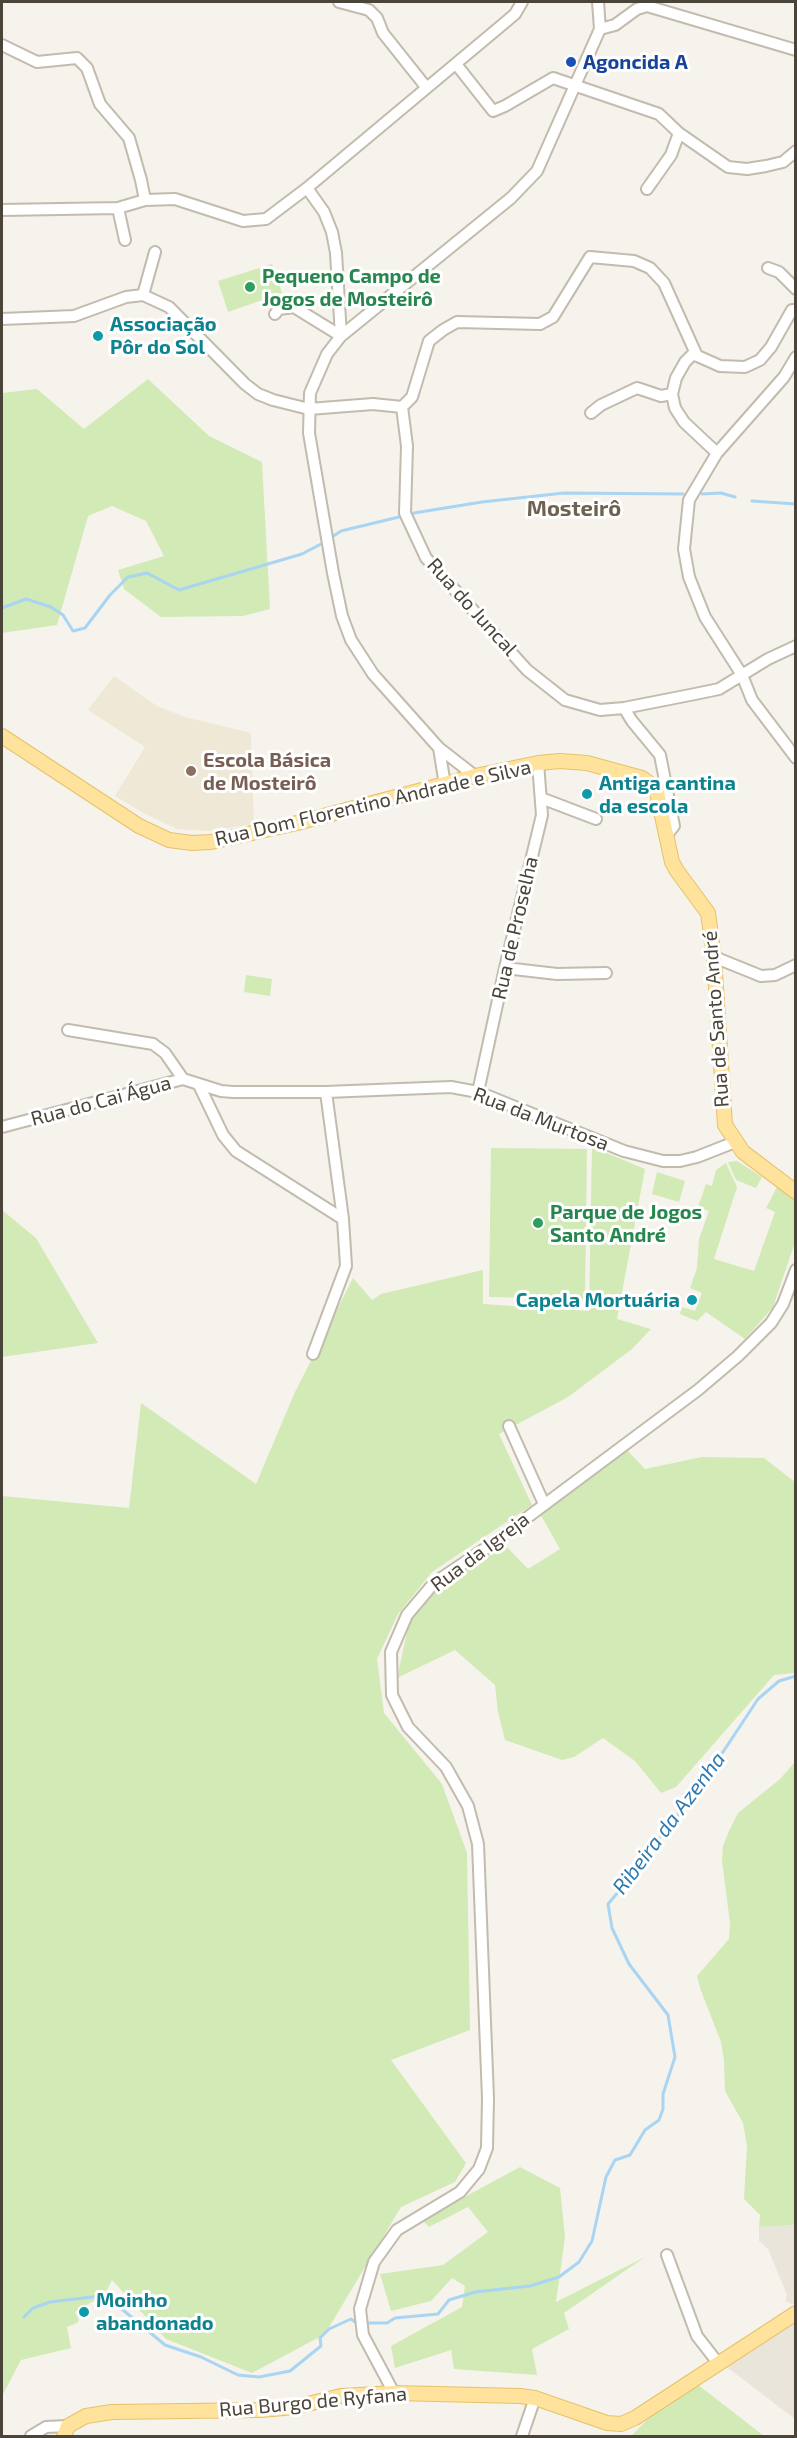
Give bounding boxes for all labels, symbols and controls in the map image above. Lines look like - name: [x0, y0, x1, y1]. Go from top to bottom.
- place label: Agoncida A: [583, 50, 688, 74]
- marker: Agoncida A: [564, 55, 578, 69]
- place label: Pequeno Campo de Jogos de Mosteirô: [262, 264, 441, 311]
- marker: Pequeno Campo de Jogos de Mosteirô: [243, 280, 257, 294]
- place label: Associação Pôr do Sol: [110, 312, 217, 359]
- marker: Associação Pôr do Sol: [91, 329, 105, 343]
- district label: Mosteirô: [527, 496, 621, 522]
- street label: Rua do Juncal: [422, 553, 522, 661]
- place label: Escola Básica de Mosteirô: [203, 748, 331, 795]
- street label: Rua Dom Florentino Andrade e Silva: [213, 755, 533, 851]
- marker: Escola Básica de Mosteirô: [184, 764, 198, 778]
- place label: Antiga cantina da escola: [599, 771, 736, 818]
- marker: Antiga cantina da escola: [580, 787, 594, 801]
- street label: Rua de Proselha: [487, 854, 543, 1002]
- street label: Rua de Santo André: [698, 930, 734, 1108]
- street label: Rua do Cai Água: [28, 1071, 174, 1131]
- street label: Rua da Murtosa: [470, 1082, 612, 1156]
- place label: Parque de Jogos Santo André: [550, 1200, 702, 1247]
- marker: Parque de Jogos Santo André: [531, 1216, 545, 1230]
- place label: Capela Mortuária: [516, 1288, 680, 1312]
- marker: Capela Mortuária: [685, 1293, 699, 1307]
- street label: Rua da Igreja: [426, 1507, 534, 1597]
- water label: Ribeira da Azenha: [607, 1747, 731, 1899]
- place label: Moinho abandonado: [96, 2288, 214, 2335]
- marker: Moinho abandonado: [77, 2305, 91, 2319]
- street label: Rua Burgo de Ryfana: [218, 2382, 408, 2422]

